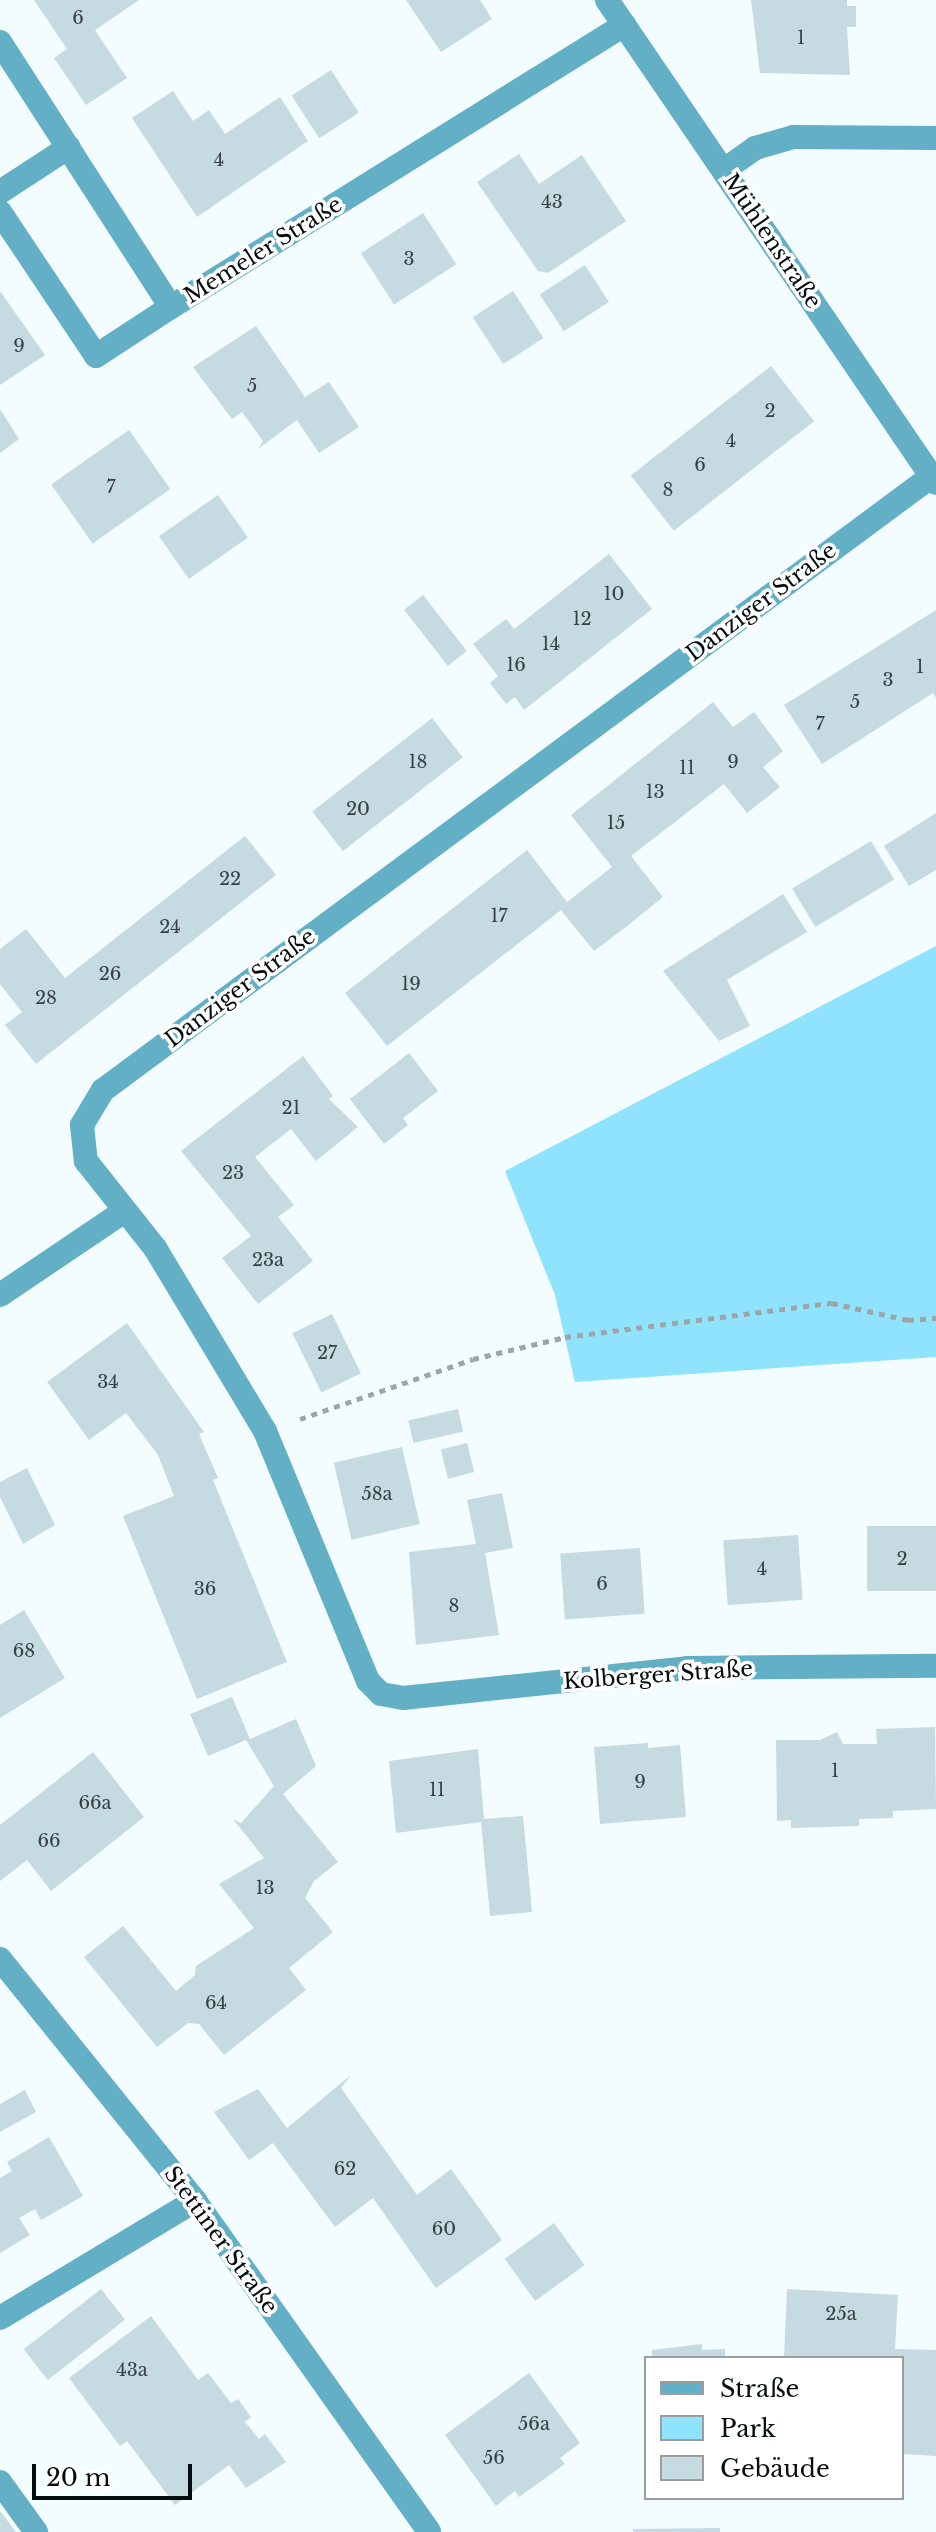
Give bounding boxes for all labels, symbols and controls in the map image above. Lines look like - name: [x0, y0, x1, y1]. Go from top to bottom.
- house number: 6: [72, 7, 84, 29]
- house number: 1: [797, 27, 805, 49]
- house number: 4: [214, 149, 224, 171]
- street label: Mühlenstraße: [717, 169, 827, 313]
- street label: Memeler Straße: [179, 191, 347, 309]
- house number: 43: [541, 191, 563, 213]
- house number: 3: [403, 248, 415, 270]
- house number: 9: [13, 335, 25, 357]
- house number: 5: [247, 375, 257, 397]
- house number: 2: [764, 400, 776, 422]
- house number: 4: [726, 430, 736, 452]
- house number: 6: [694, 454, 706, 476]
- house number: 7: [106, 476, 116, 498]
- house number: 8: [663, 479, 673, 501]
- street label: Danziger Straße: [681, 537, 841, 667]
- house number: 10: [604, 583, 624, 605]
- house number: 12: [572, 608, 592, 630]
- house number: 14: [542, 633, 560, 655]
- house number: 16: [506, 654, 526, 676]
- house number: 1: [916, 656, 924, 678]
- house number: 3: [882, 669, 894, 691]
- house number: 5: [850, 691, 860, 713]
- house number: 7: [815, 713, 825, 735]
- house number: 18: [409, 751, 427, 773]
- house number: 9: [727, 751, 739, 773]
- house number: 11: [679, 757, 695, 779]
- house number: 13: [645, 781, 665, 803]
- house number: 20: [346, 798, 370, 820]
- house number: 15: [607, 812, 625, 834]
- house number: 22: [219, 868, 241, 890]
- house number: 17: [490, 905, 508, 927]
- house number: 24: [159, 916, 181, 938]
- street label: Danziger Straße: [160, 923, 320, 1053]
- house number: 26: [99, 963, 121, 985]
- house number: 19: [401, 973, 421, 995]
- house number: 28: [35, 987, 57, 1009]
- house number: 21: [281, 1097, 301, 1119]
- house number: 23: [222, 1162, 244, 1184]
- house number: 23a: [252, 1249, 284, 1271]
- house number: 27: [317, 1342, 337, 1364]
- house number: 34: [97, 1371, 119, 1393]
- house number: 58a: [361, 1483, 393, 1505]
- house number: 2: [896, 1548, 908, 1570]
- house number: 4: [757, 1558, 767, 1580]
- house number: 6: [596, 1573, 608, 1595]
- house number: 36: [194, 1578, 216, 1600]
- house number: 8: [449, 1595, 459, 1617]
- house number: 68: [13, 1640, 35, 1662]
- street label: Kolberger Straße: [562, 1655, 754, 1695]
- house number: 1: [831, 1760, 839, 1782]
- house number: 9: [634, 1771, 646, 1793]
- house number: 11: [429, 1779, 445, 1801]
- house number: 66a: [78, 1792, 112, 1814]
- house number: 66: [37, 1830, 61, 1852]
- house number: 13: [255, 1877, 275, 1899]
- house number: 64: [205, 1992, 227, 2014]
- house number: 62: [334, 2158, 356, 2180]
- street label: Stettiner Straße: [158, 2161, 284, 2319]
- house number: 60: [432, 2218, 456, 2240]
- house number: 25a: [825, 2303, 857, 2325]
- legend: [644, 2356, 904, 2500]
- house number: 43a: [116, 2359, 148, 2381]
- text: Straße: [720, 2374, 799, 2403]
- house number: 56a: [518, 2413, 550, 2435]
- text: Park: [720, 2414, 776, 2443]
- house number: 56: [483, 2447, 505, 2469]
- scale bar: [36, 2448, 196, 2498]
- text: Gebäude: [720, 2454, 830, 2483]
- text: 20 m: [46, 2463, 111, 2492]

